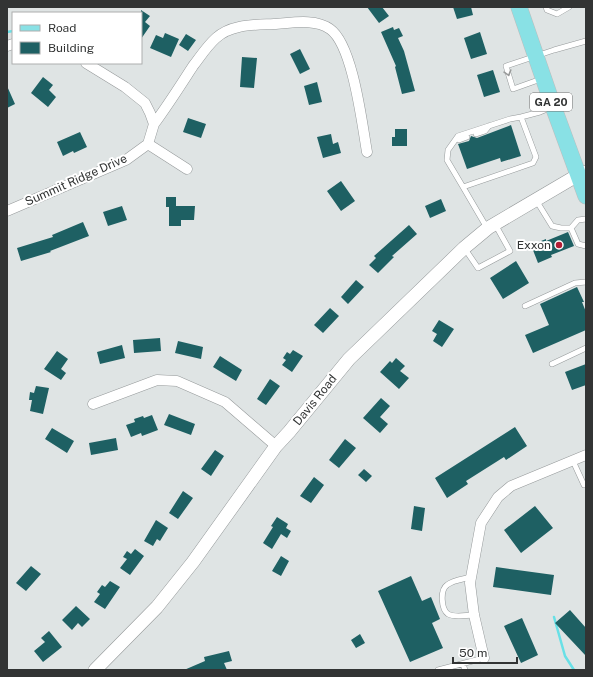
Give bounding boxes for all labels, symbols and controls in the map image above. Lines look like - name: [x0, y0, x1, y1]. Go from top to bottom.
- legend: [12, 12, 142, 64]
- text: Road: [48, 21, 76, 35]
- text: Building: [48, 41, 94, 55]
- one-way arrow: [503, 69, 512, 76]
- road number: GA 20: [530, 93, 572, 111]
- street label: Summit Ridge Drive: [23, 151, 129, 209]
- place label: Exxon: [517, 238, 551, 252]
- marker: Exxon: [554, 240, 564, 250]
- street label: Davis Road: [290, 372, 340, 428]
- scale bar: [453, 639, 517, 665]
- text: 50 m: [459, 646, 487, 660]

